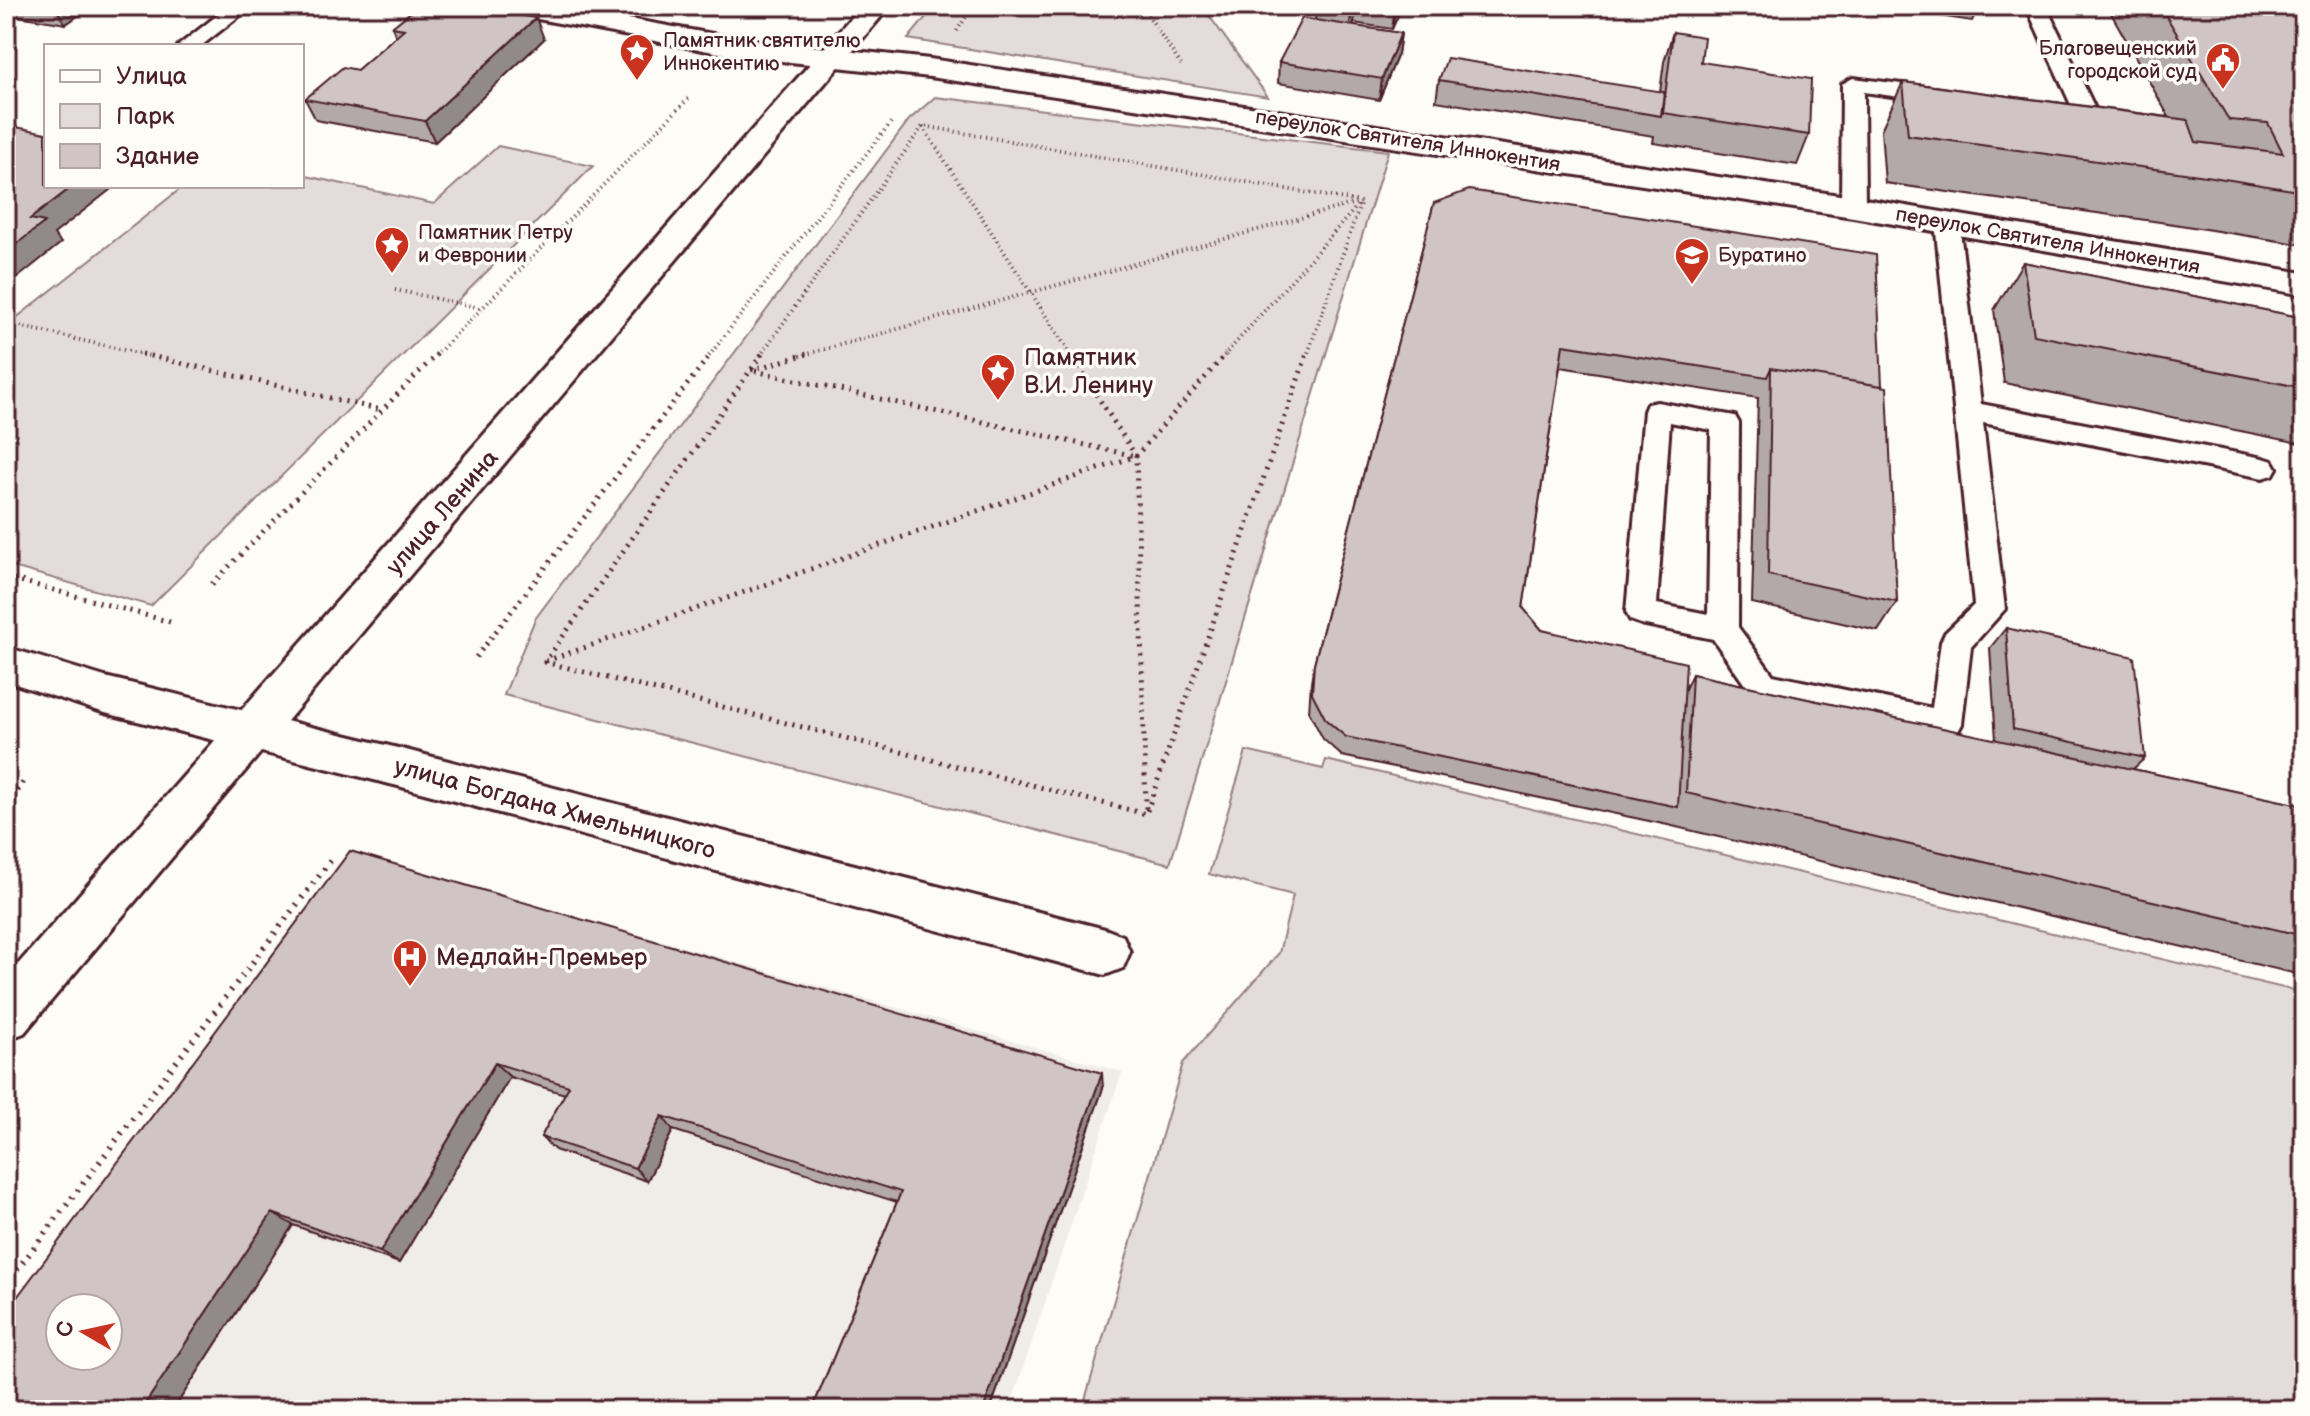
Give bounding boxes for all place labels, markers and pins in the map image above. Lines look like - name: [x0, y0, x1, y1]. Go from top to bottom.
- place label: Памятник святителю Иннокентию: [663, 29, 861, 76]
- place icon: Памятник святителю Иннокентию: [618, 32, 656, 82]
- place label: Благовещенский городской суд: [2039, 37, 2197, 84]
- public building icon: Благовещенский городской суд: [2204, 41, 2242, 91]
- place label: Памятник Петру и Февронии: [418, 221, 573, 268]
- place icon: Памятник Петру и Февронии: [373, 225, 411, 275]
- school or university icon: Буратино: [1673, 236, 1711, 286]
- place label: Буратино: [1718, 244, 1806, 268]
- place label: Памятник В.И. Ленину: [1024, 343, 1153, 400]
- place icon: Памятник В.И. Ленину: [979, 352, 1017, 402]
- hospital icon: Медлайн-Премьер: [391, 938, 429, 988]
- place label: Медлайн-Премьер: [436, 943, 648, 972]

